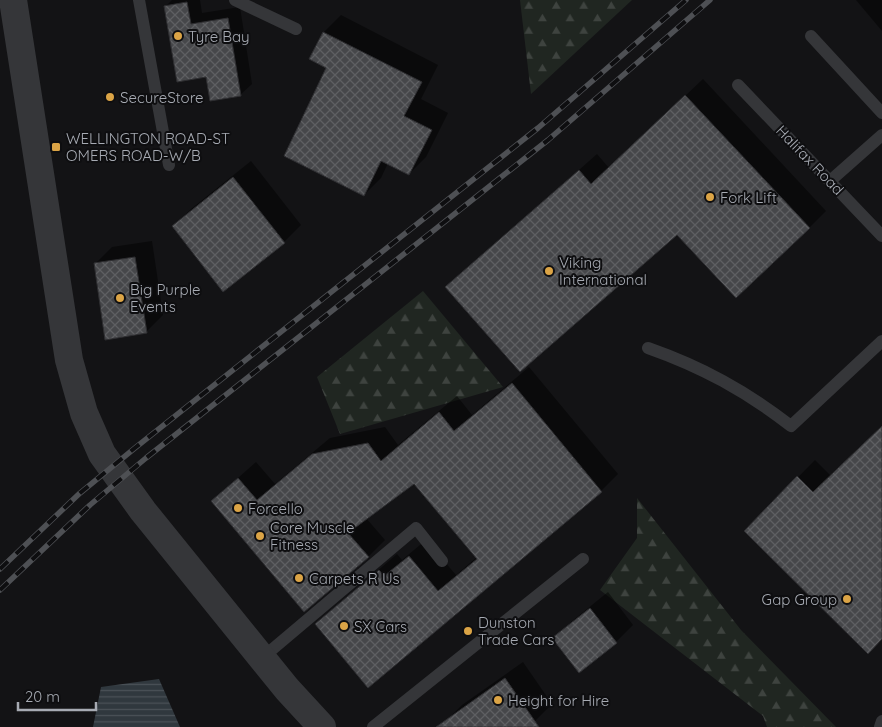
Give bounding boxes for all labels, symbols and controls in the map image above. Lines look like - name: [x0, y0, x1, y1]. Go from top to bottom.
- place label: Tyre Bay: [188, 27, 250, 46]
- marker: Tyre Bay: [172, 30, 184, 42]
- place label: SecureStore: [120, 88, 204, 107]
- marker: SecureStore: [104, 91, 116, 103]
- street label: Halifax Road: [772, 121, 848, 199]
- place label: WELLINGTON ROAD-ST OMERS ROAD-W/B: [66, 129, 230, 165]
- marker: WELLINGTON ROAD-ST OMERS ROAD-W/B: [50, 141, 62, 153]
- place label: Fork Lift: [720, 188, 777, 207]
- marker: Fork Lift: [704, 191, 716, 203]
- place label: Viking International: [559, 253, 647, 289]
- marker: Viking International: [543, 265, 555, 277]
- place label: Big Purple Events: [130, 280, 200, 316]
- marker: Big Purple Events: [114, 292, 126, 304]
- place label: Forcello: [248, 499, 303, 518]
- marker: Forcello: [232, 502, 244, 514]
- place label: Core Muscle Fitness: [270, 518, 354, 554]
- marker: Core Muscle Fitness: [254, 530, 266, 542]
- place label: Carpets R Us: [309, 569, 400, 588]
- marker: Carpets R Us: [293, 572, 305, 584]
- place label: Gap Group: [762, 590, 837, 609]
- marker: Gap Group: [841, 593, 853, 605]
- place label: Dunston Trade Cars: [478, 613, 554, 649]
- place label: SX Cars: [354, 617, 407, 636]
- marker: SX Cars: [338, 620, 350, 632]
- marker: Dunston Trade Cars: [462, 625, 474, 637]
- scale bar: [18, 680, 95, 712]
- text: 20 m: [25, 687, 60, 706]
- place label: Height for Hire: [508, 691, 609, 710]
- marker: Height for Hire: [492, 694, 504, 706]

